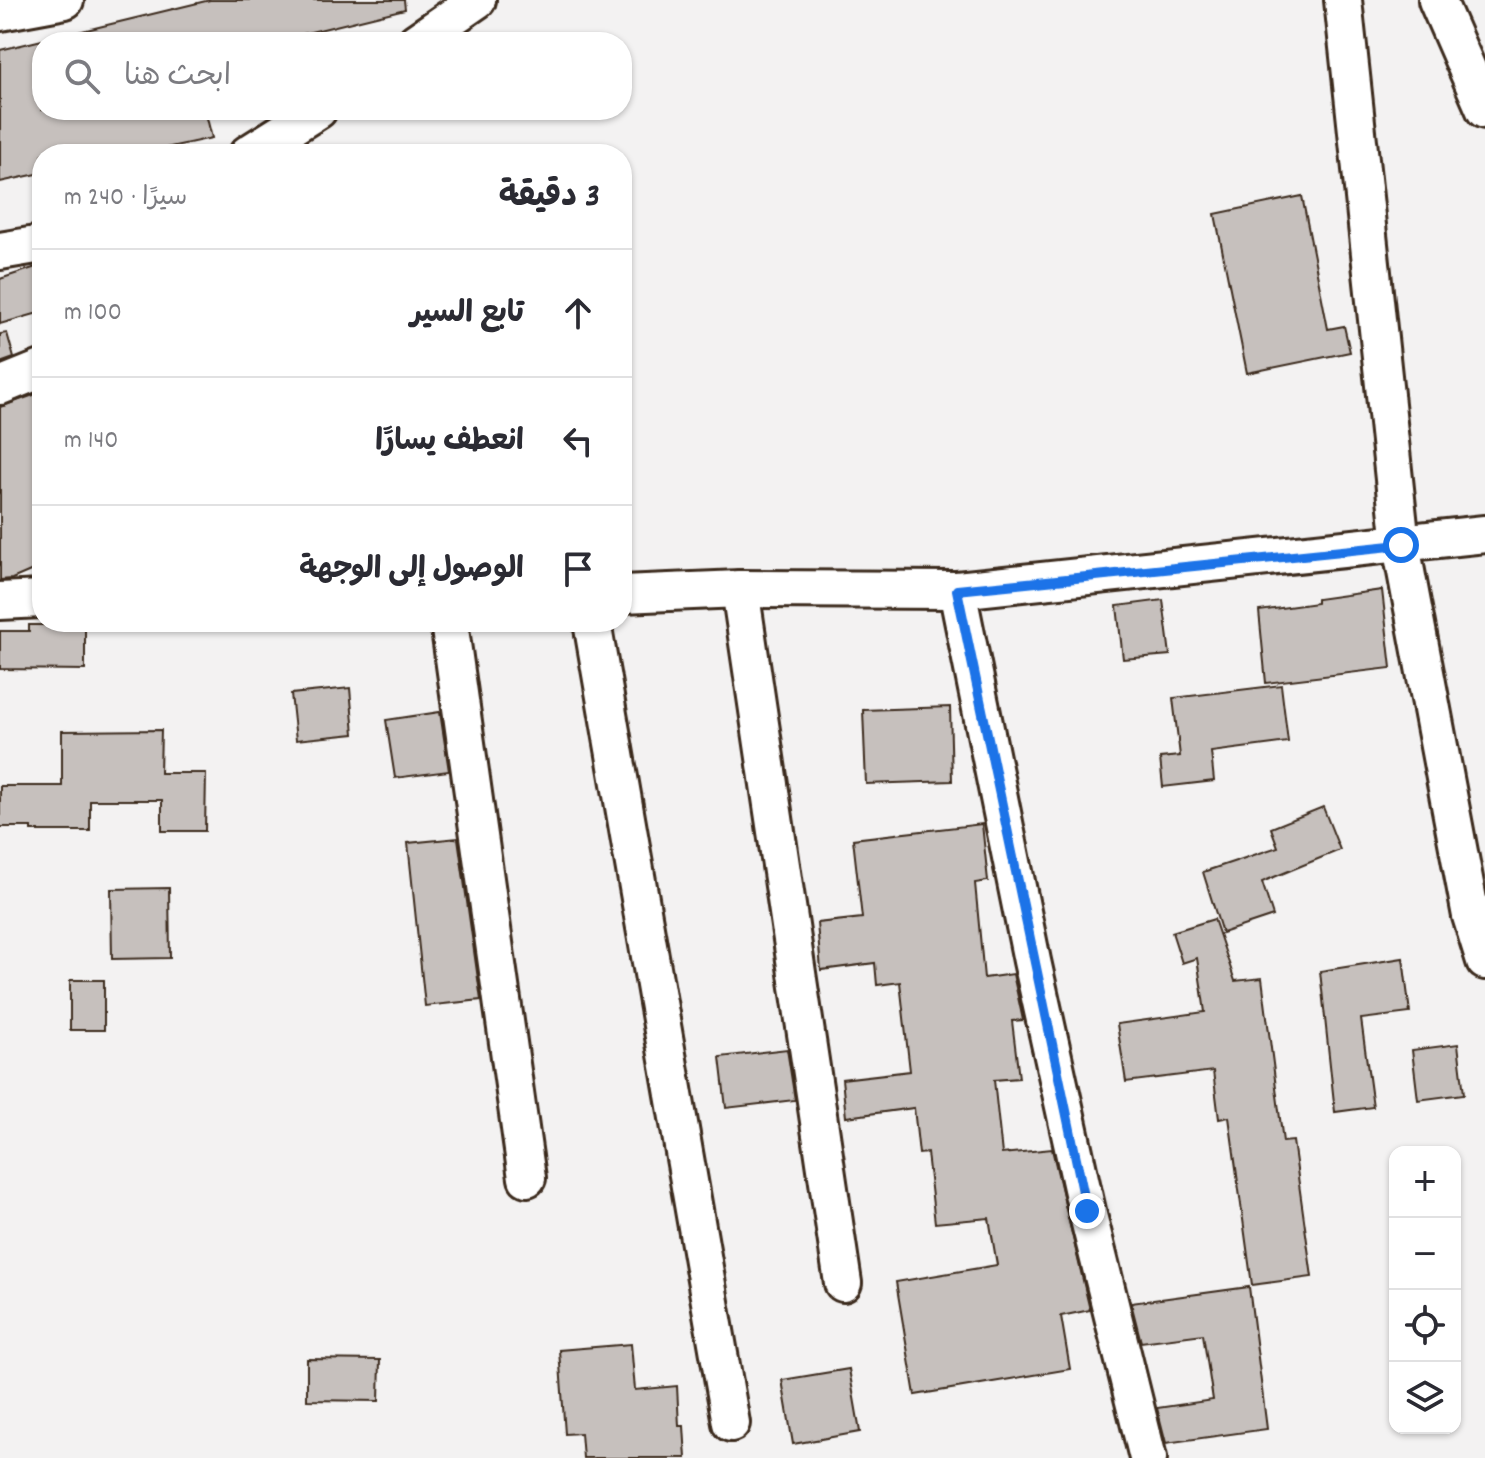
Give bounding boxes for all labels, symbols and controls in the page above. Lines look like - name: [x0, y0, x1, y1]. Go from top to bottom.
- search box: [32, 32, 632, 120]
- icon: search: [60, 54, 104, 98]
- text: ابحث هنا: [124, 57, 231, 100]
- text: 3 دقيقة: [499, 174, 600, 223]
- text: سيرًا · 240 m: [64, 180, 187, 217]
- icon: ahead: [556, 291, 600, 335]
- text: تابع السير: [410, 294, 524, 337]
- text: 100 m: [64, 295, 122, 332]
- icon: left: [556, 419, 600, 463]
- text: انعطف يسارًا: [375, 422, 524, 465]
- text: 140 m: [64, 423, 119, 460]
- route start: [1383, 527, 1419, 563]
- icon: arrive: [556, 547, 600, 591]
- text: الوصول إلى الوجهة: [299, 550, 524, 593]
- map controls: [1389, 1146, 1461, 1434]
- button: +: [1389, 1146, 1461, 1218]
- route end: [1069, 1193, 1105, 1229]
- button: −: [1389, 1218, 1461, 1290]
- button: locate: [1389, 1290, 1461, 1362]
- button: layers: [1389, 1362, 1461, 1434]

